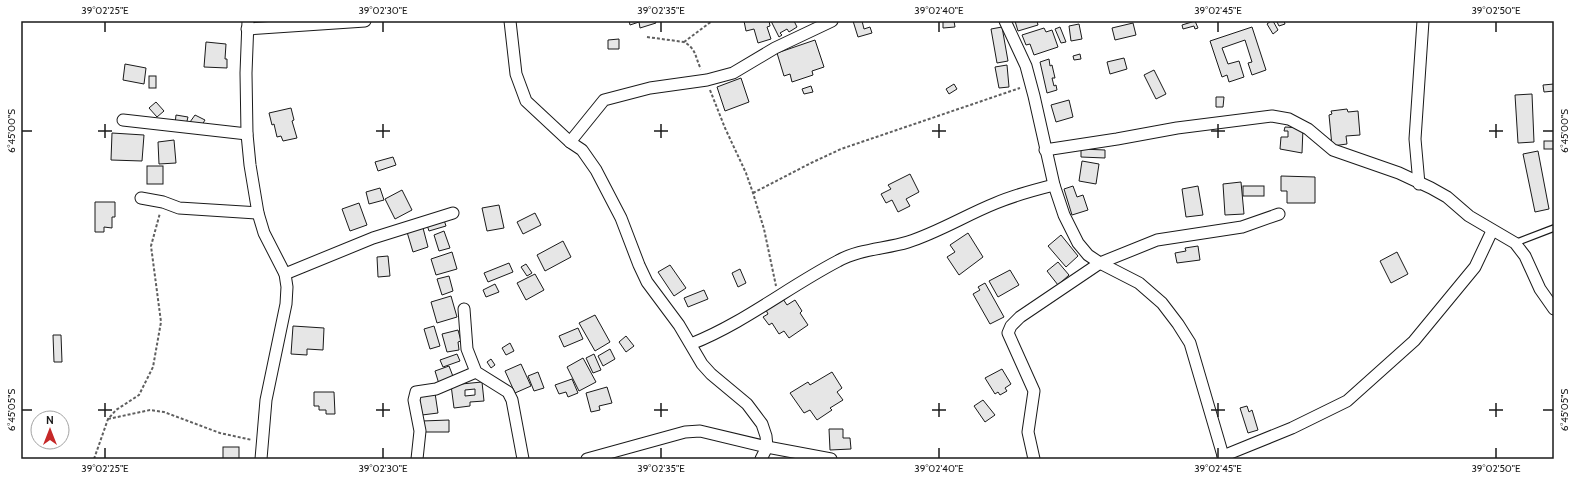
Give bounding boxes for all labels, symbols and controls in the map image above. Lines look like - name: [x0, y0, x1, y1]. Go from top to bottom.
- text: 39°02'25"E: [81, 4, 129, 17]
- text: 39°02'30"E: [358, 4, 408, 17]
- text: 39°02'35"E: [637, 4, 685, 17]
- text: 39°02'40"E: [914, 4, 964, 17]
- text: 39°02'45"E: [1194, 4, 1242, 17]
- text: 39°02'50"E: [1471, 4, 1521, 17]
- text: 6°45'00"S: [5, 109, 18, 153]
- text: 6°45'00"S: [1558, 109, 1571, 153]
- text: 6°45'05"S: [5, 389, 18, 431]
- text: 6°45'05"S: [1558, 389, 1571, 431]
- north arrow: [30, 410, 70, 450]
- text: N: [46, 413, 54, 427]
- text: 39°02'25"E: [81, 462, 129, 475]
- text: 39°02'30"E: [358, 462, 408, 475]
- text: 39°02'35"E: [637, 462, 685, 475]
- text: 39°02'40"E: [914, 462, 964, 475]
- text: 39°02'45"E: [1194, 462, 1242, 475]
- text: 39°02'50"E: [1471, 462, 1521, 475]

